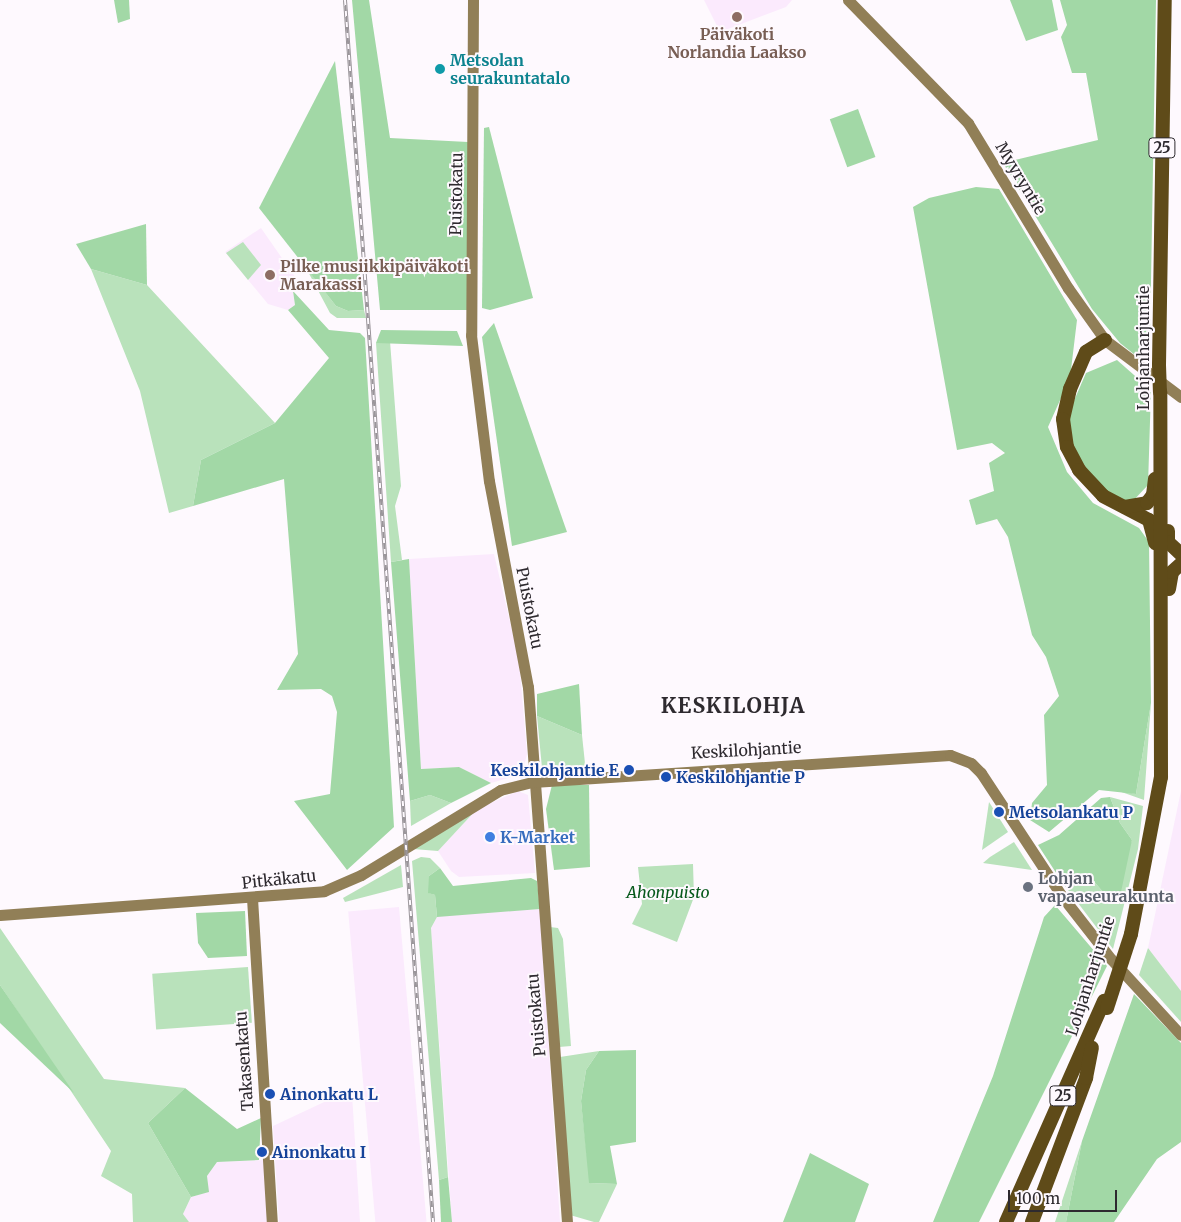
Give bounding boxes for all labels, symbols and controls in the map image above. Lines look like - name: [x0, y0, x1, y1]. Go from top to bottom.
- marker: Päiväkoti Norlandia Laakso: [731, 11, 743, 23]
- place label: Päiväkoti Norlandia Laakso: [668, 24, 806, 62]
- place label: Metsolan seurakuntatalo: [450, 50, 570, 88]
- marker: Metsolan seurakuntatalo: [434, 63, 446, 75]
- road number: 25: [1148, 136, 1176, 160]
- street label: Myyryntie: [992, 138, 1050, 218]
- street label: Puistokatu: [446, 152, 466, 236]
- place label: Pilke musiikkipäiväkoti Marakassi: [280, 256, 469, 294]
- marker: Pilke musiikkipäiväkoti Marakassi: [264, 269, 276, 281]
- street label: Lohjanharjuntie: [1133, 286, 1153, 410]
- street label: Puistokatu: [513, 565, 547, 651]
- district label: KESKILOHJA: [659, 693, 807, 719]
- street label: Keskilohjantie: [690, 738, 802, 762]
- place label: Keskilohjantie E: [490, 760, 619, 780]
- marker: Keskilohjantie E: [623, 764, 635, 776]
- place label: Keskilohjantie P: [676, 767, 805, 787]
- marker: Keskilohjantie P: [660, 771, 672, 783]
- place label: Metsolankatu P: [1009, 802, 1133, 822]
- marker: Metsolankatu P: [993, 806, 1005, 818]
- place label: K-Market: [500, 827, 575, 847]
- marker: K-Market: [484, 831, 496, 843]
- street label: Pitkäkatu: [241, 866, 317, 892]
- place label: Lohjan vapaaseurakunta: [1038, 868, 1174, 906]
- marker: Lohjan vapaaseurakunta: [1022, 881, 1034, 893]
- park label: Ahonpuisto: [626, 882, 710, 902]
- street label: Lohjanharjuntie: [1062, 914, 1118, 1038]
- street label: Puistokatu: [523, 973, 549, 1057]
- street label: Takasenkatu: [231, 1010, 257, 1112]
- place label: Ainonkatu L: [280, 1084, 378, 1104]
- road number: 25: [1049, 1084, 1077, 1108]
- marker: Ainonkatu L: [264, 1088, 276, 1100]
- place label: Ainonkatu I: [272, 1142, 366, 1162]
- marker: Ainonkatu I: [256, 1146, 268, 1158]
- scale bar: [1011, 1180, 1120, 1212]
- text: 100 m: [1016, 1189, 1060, 1208]

